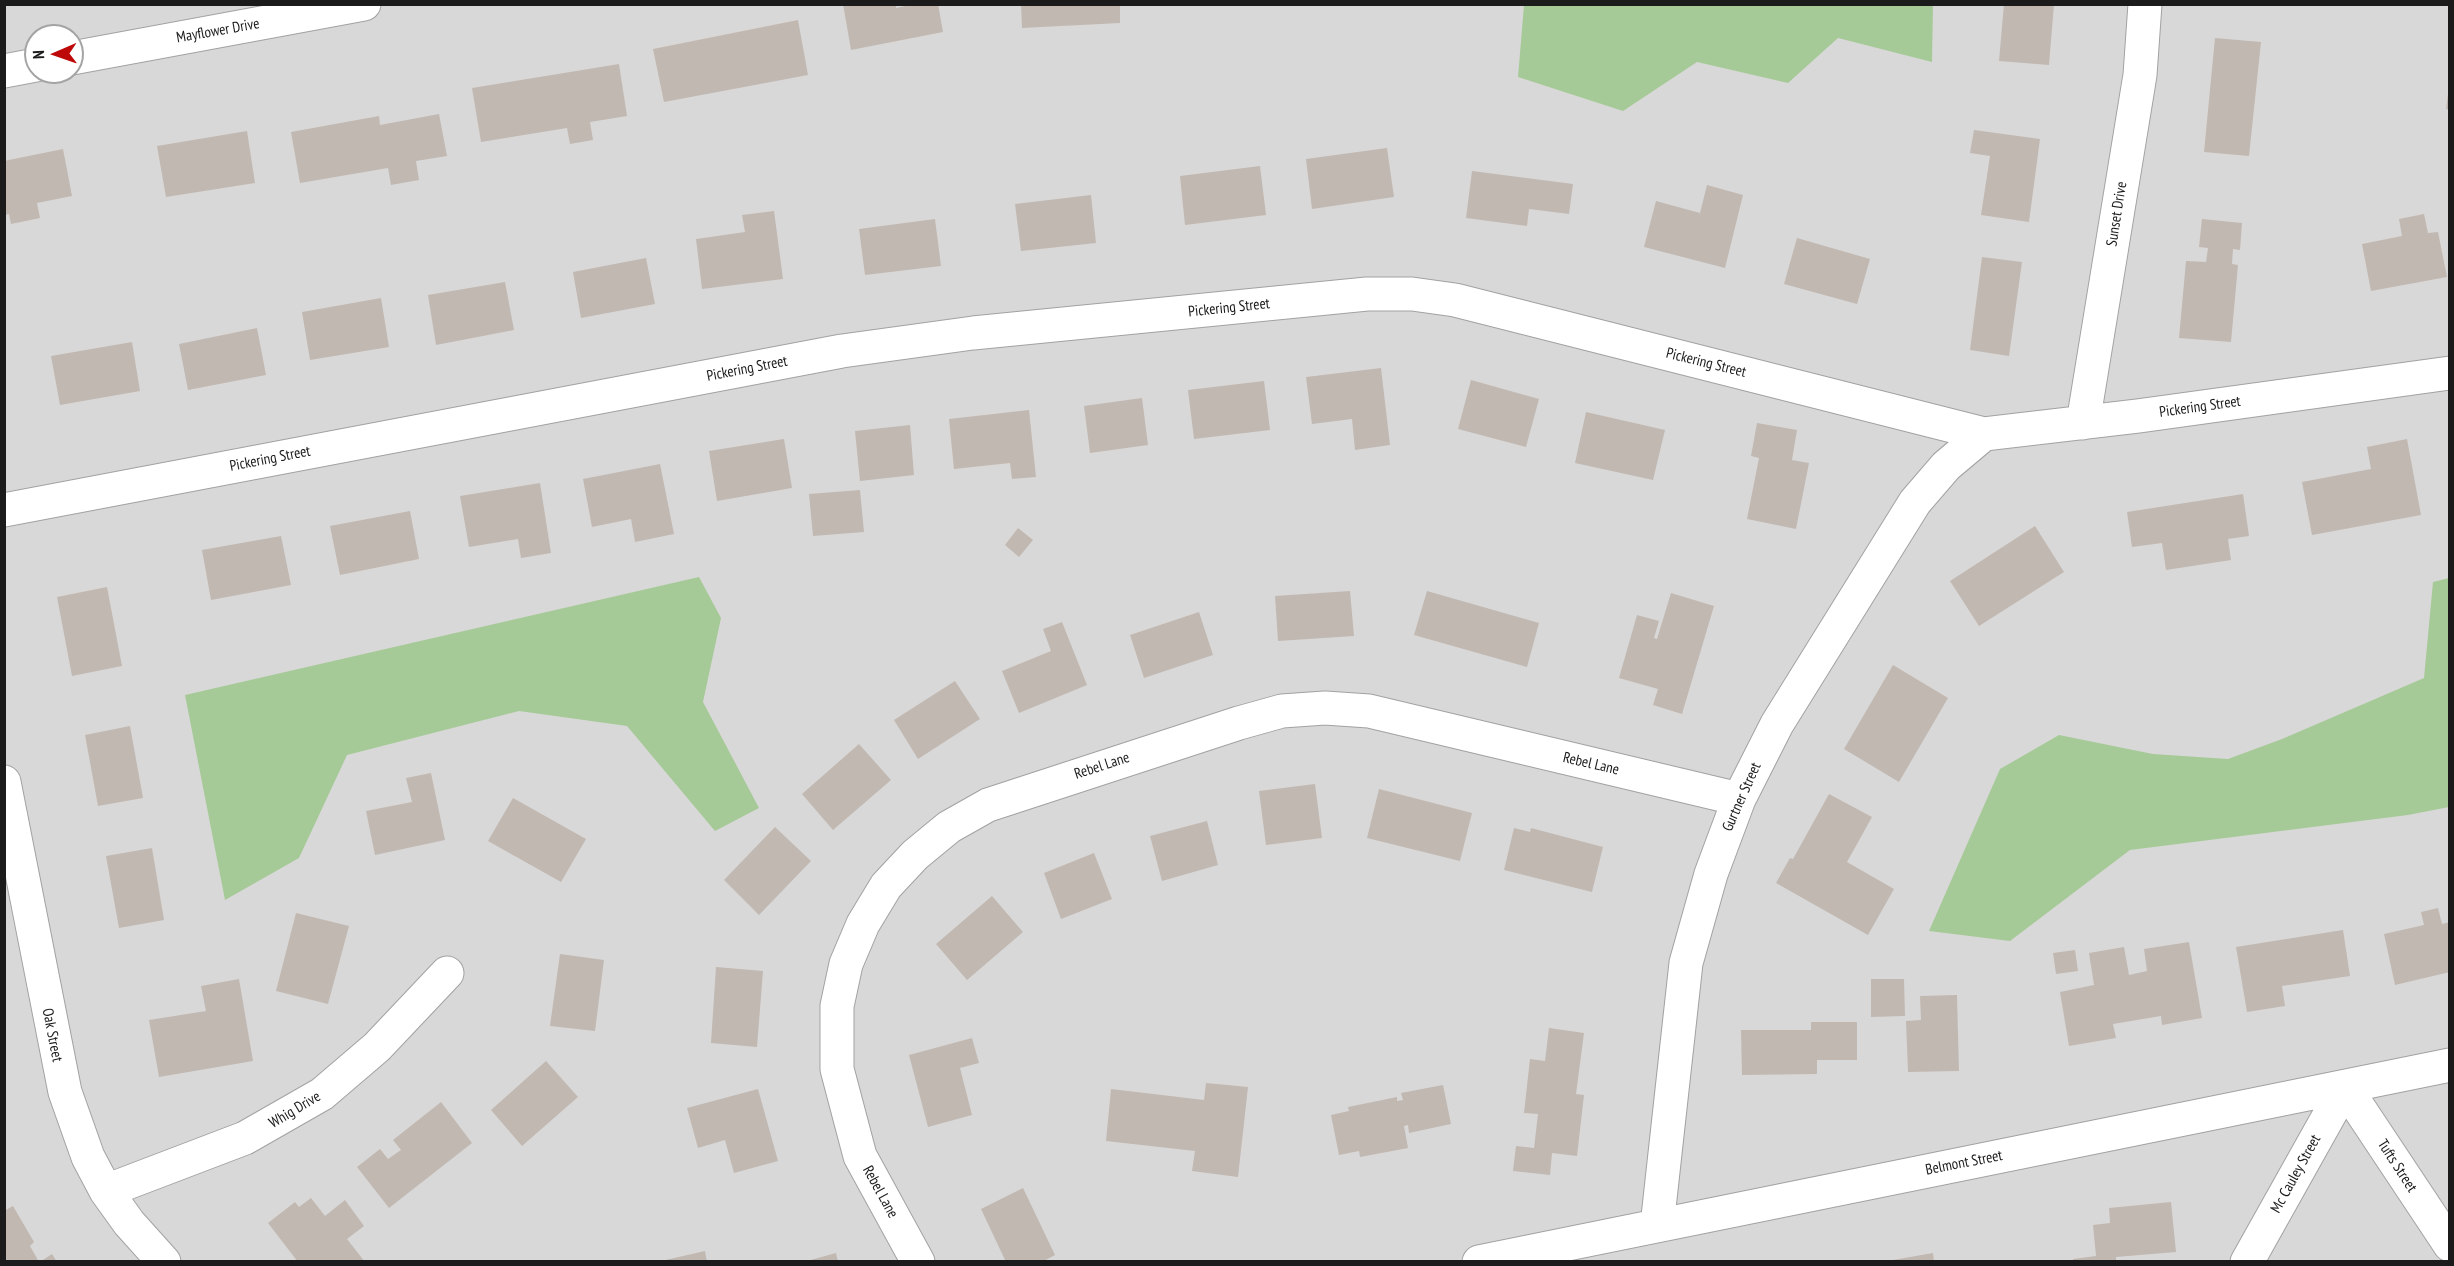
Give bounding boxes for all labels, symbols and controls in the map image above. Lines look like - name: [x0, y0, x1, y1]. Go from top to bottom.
- street label: Mayflower Drive: [175, 15, 261, 47]
- north arrow: [24, 24, 84, 84]
- text: N: [28, 50, 48, 59]
- street label: Sunset Drive: [2103, 180, 2131, 248]
- street label: Pickering Street: [1187, 295, 1271, 321]
- street label: Pickering Street: [1664, 344, 1748, 382]
- street label: Pickering Street: [705, 352, 789, 386]
- street label: Pickering Street: [2158, 392, 2242, 422]
- street label: Pickering Street: [228, 442, 312, 476]
- street label: Rebel Lane: [1072, 749, 1132, 783]
- street label: Rebel Lane: [1561, 749, 1621, 779]
- street label: Gurtner Street: [1719, 760, 1765, 834]
- street label: Oak Street: [38, 1007, 66, 1063]
- street label: Whig Drive: [266, 1088, 324, 1132]
- street label: Mc Cauley Street: [2267, 1132, 2325, 1216]
- street label: Tufts Street: [2373, 1136, 2421, 1196]
- street label: Belmont Street: [1924, 1147, 2004, 1179]
- street label: Rebel Lane: [858, 1163, 902, 1221]

